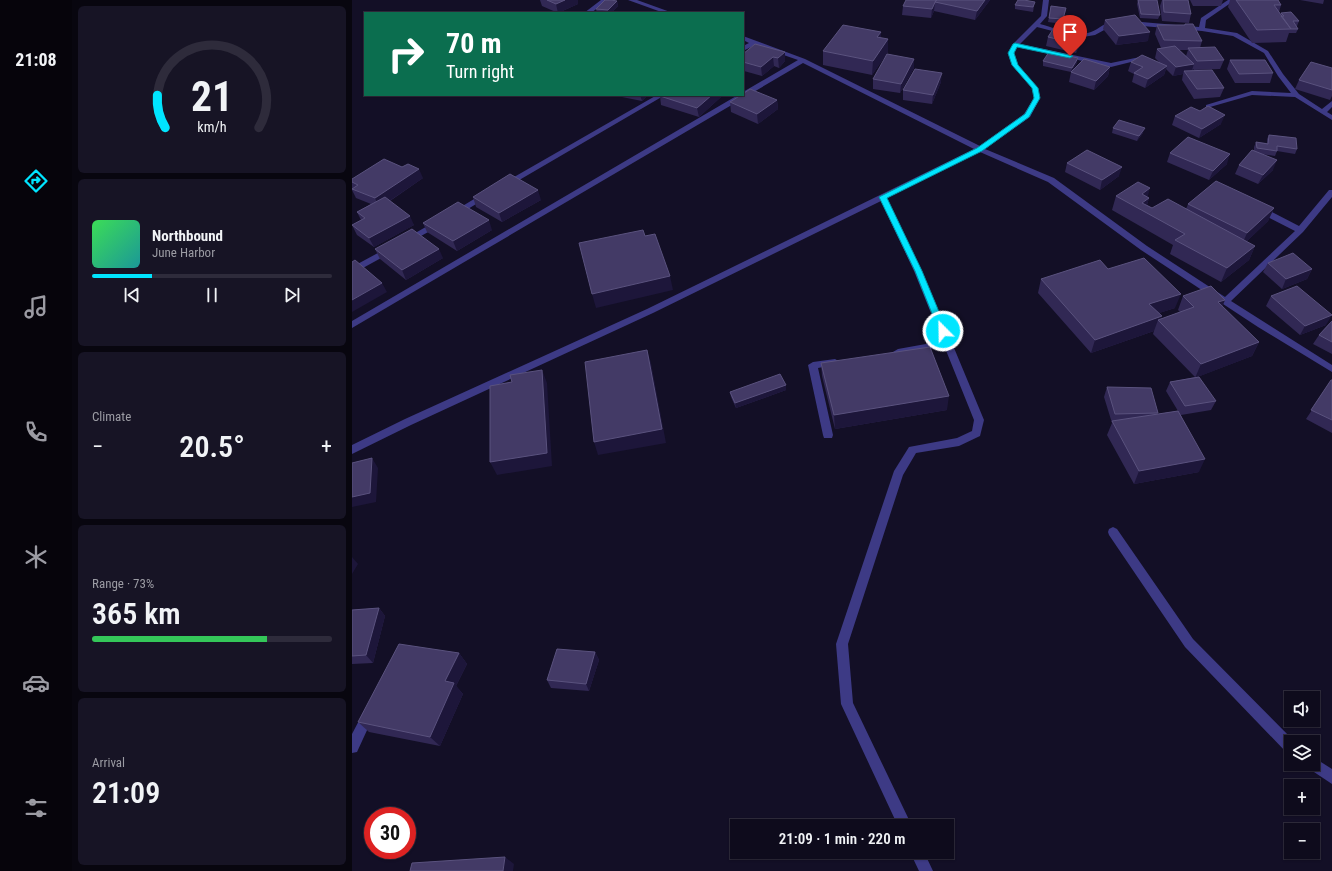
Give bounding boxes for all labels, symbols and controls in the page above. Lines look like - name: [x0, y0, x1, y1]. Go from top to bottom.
- pin: [1053, 15, 1087, 56]
- icon: arrive: [1059, 21, 1081, 43]
- text: 70 m: [446, 27, 502, 60]
- icon: right: [380, 28, 432, 80]
- text: 21:08: [15, 49, 57, 70]
- text: Turn right: [446, 61, 514, 82]
- text: 21: [191, 71, 233, 120]
- text: km/h: [197, 118, 227, 134]
- icon: directions: [22, 167, 50, 195]
- text: Northbound: [152, 227, 223, 245]
- text: June Harbor: [152, 245, 215, 260]
- icon: previous: [121, 284, 143, 306]
- icon: pause: [201, 284, 223, 306]
- icon: next: [281, 284, 303, 306]
- icon: music: [22, 293, 50, 321]
- position arrow: [922, 310, 964, 352]
- text: Climate: [92, 409, 131, 424]
- icon: phone: [22, 418, 50, 446]
- text: 20.5°: [179, 429, 245, 464]
- text: −: [92, 434, 103, 459]
- text: +: [321, 434, 332, 459]
- icon: climate: [22, 543, 50, 571]
- text: Range · 73%: [92, 576, 154, 591]
- text: 365 km: [92, 596, 181, 631]
- icon: car: [22, 669, 50, 697]
- map controls: [1284, 691, 1320, 859]
- button: sound: [1284, 691, 1320, 727]
- button: layers: [1284, 735, 1320, 771]
- text: Arrival: [92, 755, 125, 770]
- text: 21:09: [92, 775, 160, 810]
- button: +: [1284, 779, 1320, 815]
- icon: filters: [22, 794, 50, 822]
- speed limit sign: 30: [364, 807, 416, 859]
- button: −: [1284, 823, 1320, 859]
- text: 21:09 · 1 min · 220 m: [779, 830, 905, 848]

